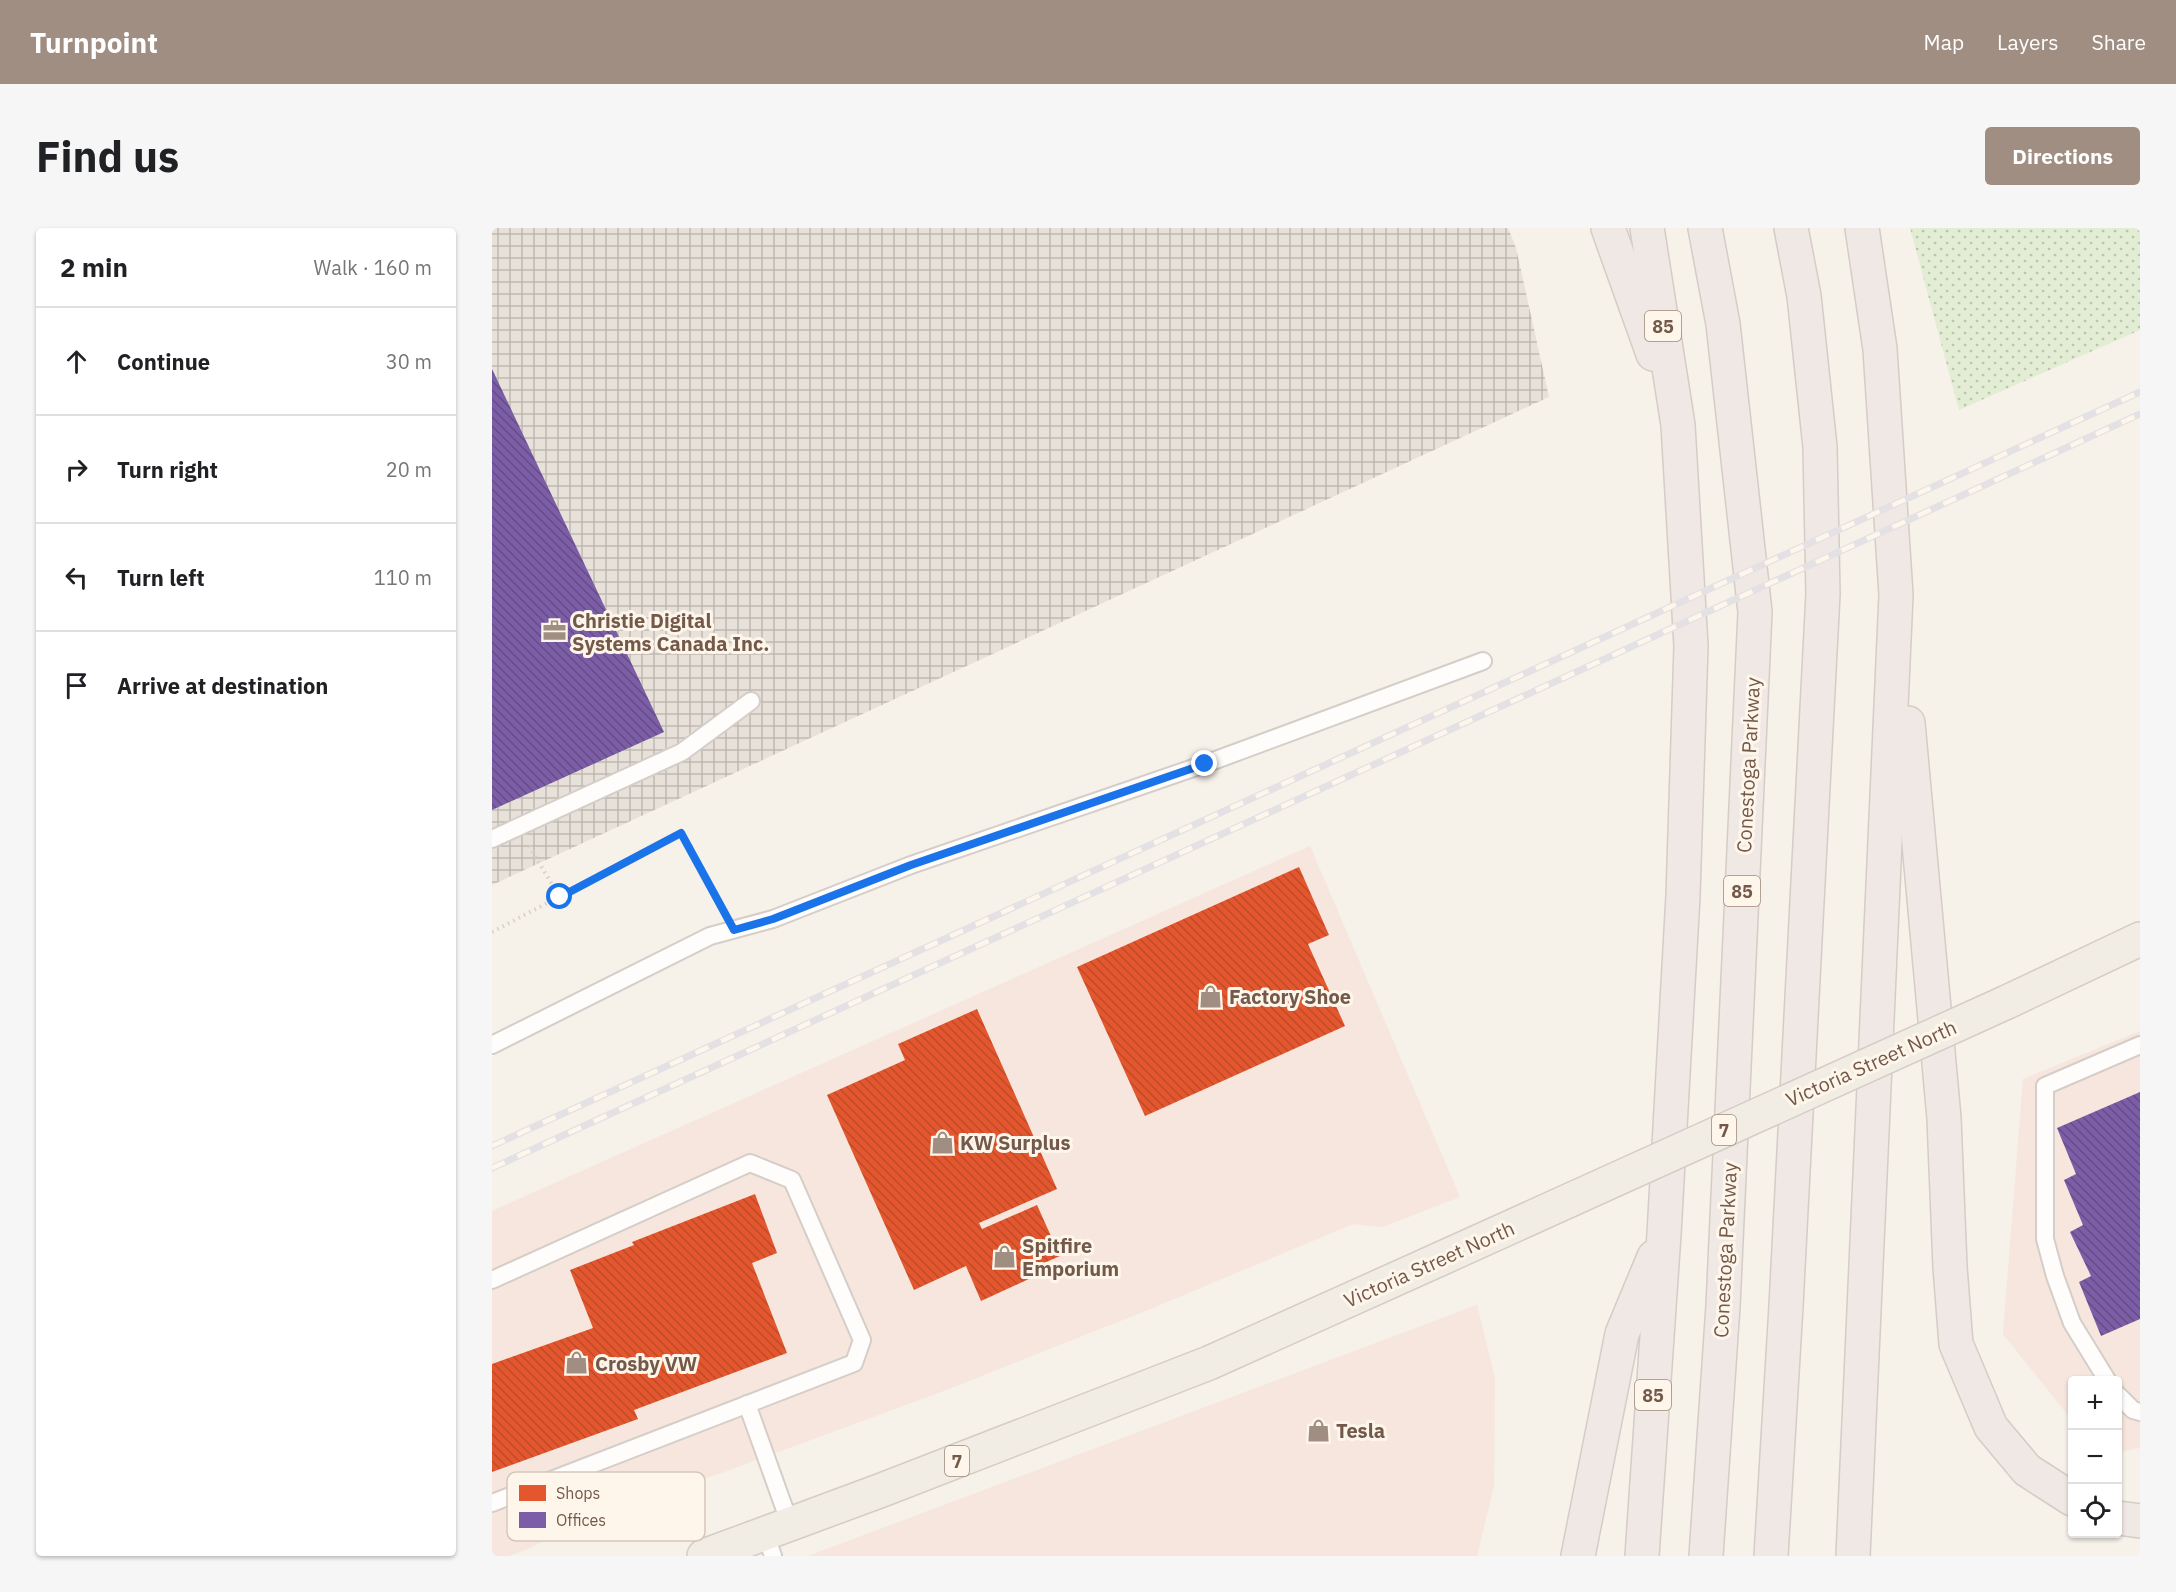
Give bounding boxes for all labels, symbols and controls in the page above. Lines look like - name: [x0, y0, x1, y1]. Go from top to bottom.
- text: Turnpoint: [30, 24, 158, 61]
- text: Map: [1924, 28, 1964, 56]
- text: Layers: [1997, 28, 2059, 56]
- text: Share: [2092, 28, 2146, 56]
- button: Directions: [1985, 127, 2140, 185]
- text: Find us: [36, 129, 179, 184]
- text: 2 min: [60, 250, 128, 284]
- text: Walk · 160 m: [314, 254, 432, 281]
- road number: 85: [1645, 311, 1681, 341]
- icon: ahead: [60, 345, 93, 378]
- text: Continue: [117, 347, 210, 376]
- text: 30 m: [386, 348, 432, 375]
- icon: right: [60, 453, 93, 486]
- text: Turn right: [117, 455, 218, 484]
- text: 20 m: [386, 456, 432, 483]
- icon: left: [60, 561, 93, 594]
- text: Turn left: [117, 563, 205, 592]
- text: 110 m: [374, 564, 432, 591]
- place label: Christie Digital Systems Canada Inc.: [572, 607, 769, 657]
- office icon: Christie Digital Systems Canada Inc.: [541, 618, 567, 644]
- icon: arrive: [60, 669, 93, 702]
- text: Arrive at destination: [117, 671, 328, 700]
- street label: Conestoga Parkway: [1730, 676, 1766, 854]
- route end: [1191, 750, 1217, 776]
- road number: 85: [1724, 876, 1760, 906]
- route start: [546, 883, 572, 909]
- shop icon: Factory Shoe: [1198, 983, 1224, 1009]
- place label: Factory Shoe: [1229, 983, 1351, 1010]
- street label: Victoria Street North: [1782, 1013, 1960, 1113]
- road number: 7: [1712, 1115, 1736, 1145]
- shop icon: KW Surplus: [929, 1129, 955, 1155]
- place label: KW Surplus: [960, 1129, 1071, 1156]
- street label: Conestoga Parkway: [1707, 1161, 1743, 1339]
- street label: Victoria Street North: [1340, 1214, 1518, 1314]
- place label: Spitfire Emporium: [1022, 1232, 1119, 1282]
- shop icon: Spitfire Emporium: [991, 1243, 1017, 1269]
- shop icon: Crosby VW: [564, 1350, 590, 1376]
- place label: Crosby VW: [595, 1350, 697, 1377]
- map controls: [2068, 1376, 2122, 1538]
- button: +: [2068, 1376, 2122, 1430]
- road number: 85: [1635, 1380, 1671, 1410]
- shop icon: Tesla: [1305, 1417, 1331, 1443]
- place label: Tesla: [1336, 1417, 1385, 1444]
- button: −: [2068, 1430, 2122, 1484]
- road number: 7: [945, 1446, 969, 1476]
- legend: [507, 1472, 705, 1541]
- text: Shops: [556, 1483, 600, 1503]
- button: locate: [2068, 1484, 2122, 1538]
- text: Offices: [556, 1510, 606, 1530]

